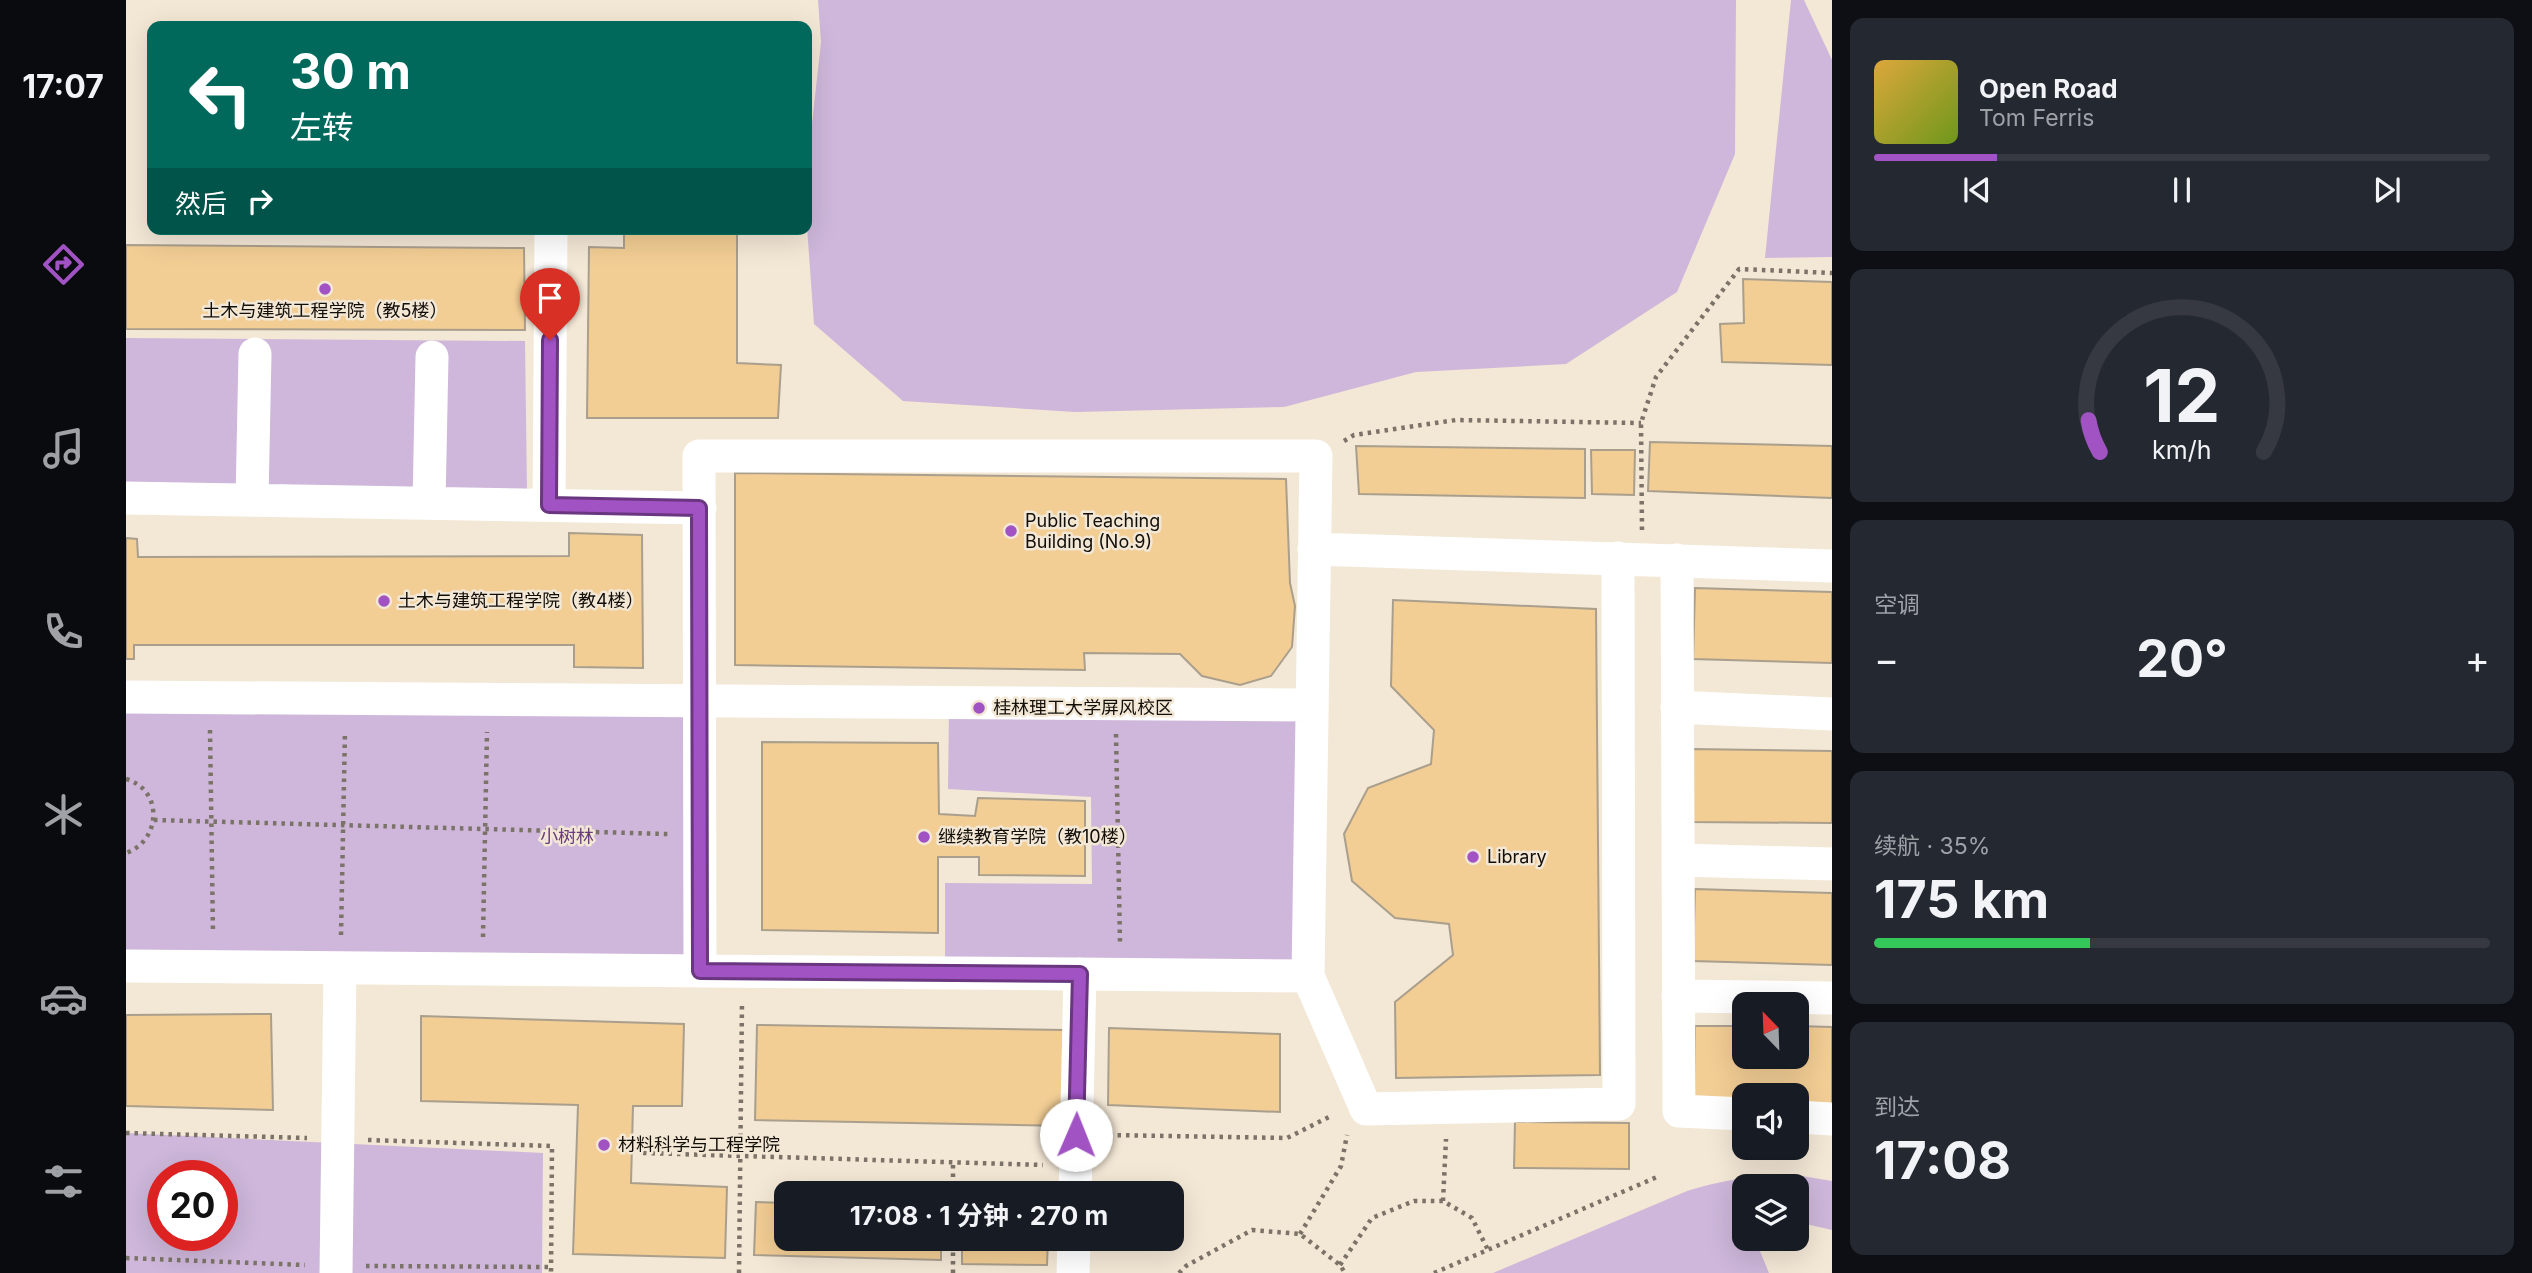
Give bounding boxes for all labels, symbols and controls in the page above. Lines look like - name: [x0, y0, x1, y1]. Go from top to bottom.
- text: 30 m: [290, 42, 411, 101]
- icon: left: [175, 49, 266, 140]
- text: 17:07: [22, 67, 104, 106]
- text: Open Road: [1979, 73, 2118, 104]
- text: Tom Ferris: [1979, 104, 2094, 132]
- text: 左转: [290, 108, 354, 147]
- icon: previous: [1958, 171, 1996, 209]
- icon: pause: [2163, 171, 2201, 209]
- icon: next: [2368, 171, 2406, 209]
- icon: right: [241, 182, 279, 220]
- text: 然后: [175, 188, 227, 219]
- icon: directions: [39, 240, 88, 289]
- pin: [520, 268, 580, 340]
- icon: arrive: [531, 279, 569, 317]
- marker: 土木与建筑工程学院（教5楼）: [317, 281, 333, 297]
- place label: 土木与建筑工程学院（教5楼）: [203, 300, 447, 321]
- text: 12: [2143, 351, 2221, 440]
- icon: music: [39, 424, 88, 473]
- text: km/h: [2152, 434, 2212, 464]
- place label: Public Teaching Building (No.9): [1025, 510, 1160, 552]
- marker: Public Teaching Building (No.9): [1003, 523, 1019, 539]
- place label: 土木与建筑工程学院（教4楼）: [398, 590, 644, 611]
- text: 空调: [1874, 591, 1920, 619]
- marker: 土木与建筑工程学院（教4楼）: [376, 593, 392, 609]
- icon: phone: [39, 607, 88, 656]
- text: 20°: [2136, 627, 2228, 690]
- text: −: [1874, 636, 1899, 682]
- text: +: [2465, 636, 2490, 682]
- place label: 桂林理工大学屏风校区: [993, 697, 1173, 718]
- marker: 桂林理工大学屏风校区: [971, 700, 987, 716]
- icon: climate: [39, 790, 88, 839]
- park label: 小树林: [540, 826, 594, 847]
- place label: 继续教育学院（教10楼）: [938, 826, 1137, 847]
- marker: 继续教育学院（教10楼）: [916, 829, 932, 845]
- text: 续航 · 35%: [1874, 832, 1990, 860]
- place label: Library: [1487, 846, 1547, 867]
- marker: Library: [1465, 849, 1481, 865]
- text: 175 km: [1874, 868, 2049, 931]
- icon: car: [39, 974, 88, 1023]
- north arrow: [1732, 992, 1810, 1069]
- map controls: [1732, 992, 1809, 1251]
- button: sound: [1732, 1083, 1809, 1160]
- text: 到达: [1874, 1093, 1920, 1121]
- position arrow: [1039, 1098, 1113, 1172]
- text: 17:08: [1874, 1129, 2011, 1192]
- place label: 材料科学与工程学院: [618, 1134, 780, 1155]
- marker: 材料科学与工程学院: [596, 1137, 612, 1153]
- icon: filters: [39, 1157, 88, 1206]
- speed limit sign: 20: [147, 1160, 238, 1251]
- button: layers: [1732, 1174, 1809, 1251]
- text: 17:08 · 1 分钟 · 270 m: [850, 1200, 1108, 1231]

